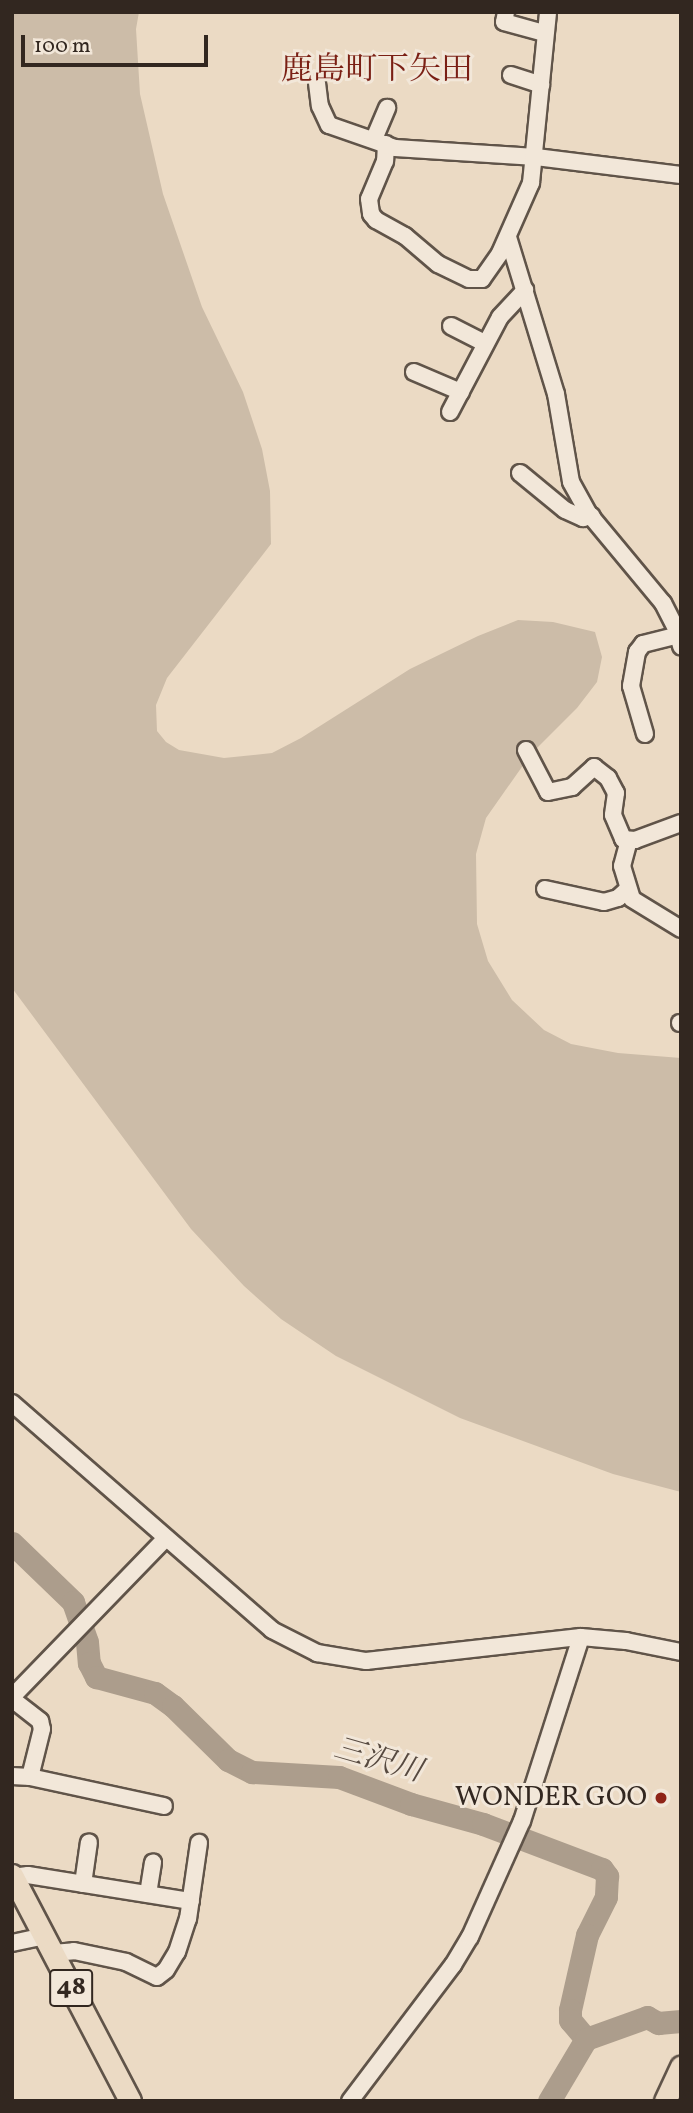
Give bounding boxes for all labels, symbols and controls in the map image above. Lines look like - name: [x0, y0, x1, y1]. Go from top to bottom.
- scale bar: [24, 21, 212, 65]
- text: 100 m: [34, 32, 91, 61]
- district label: 鹿島町下矢田: [281, 52, 473, 90]
- water label: 三沢川: [330, 1731, 426, 1791]
- place label: WONDER GOO: [455, 1781, 647, 1815]
- marker: WONDER GOO: [653, 1790, 669, 1806]
- road number: 48: [48, 1966, 94, 2010]

